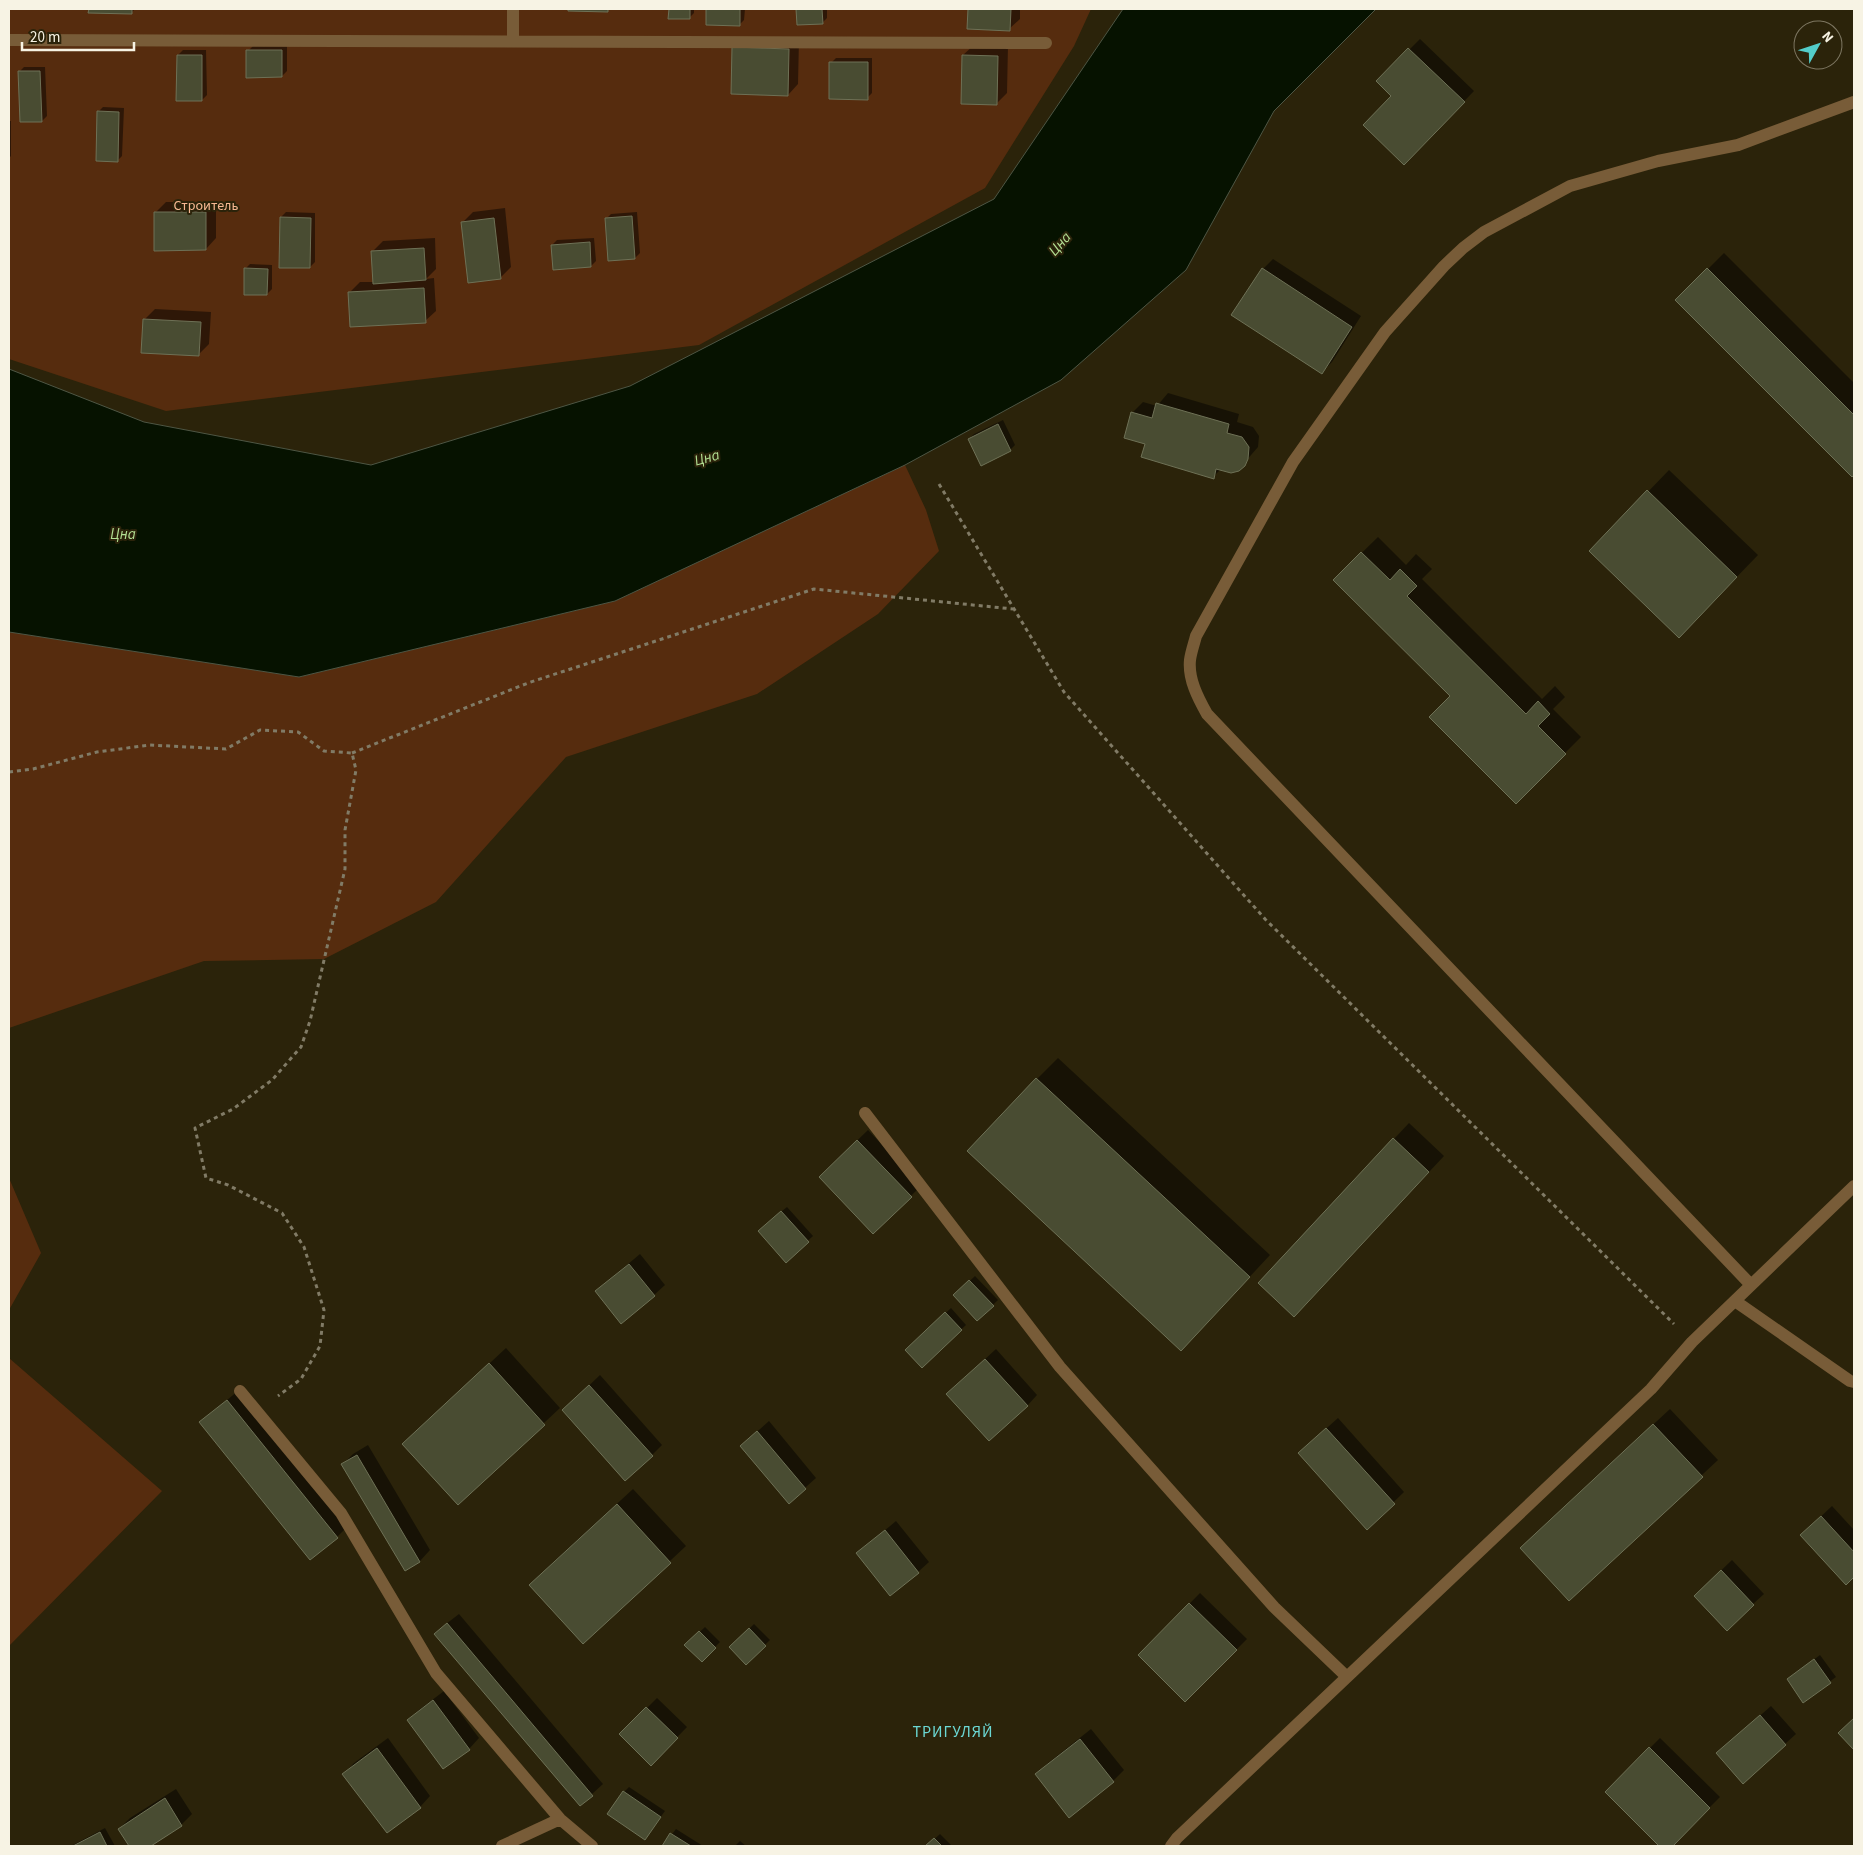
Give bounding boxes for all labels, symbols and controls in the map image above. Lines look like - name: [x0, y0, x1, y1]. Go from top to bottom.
- scale bar: [22, 20, 135, 52]
- north arrow: [1793, 20, 1843, 70]
- text: 20 m: [30, 27, 60, 48]
- text: N: [1817, 27, 1838, 47]
- park label: Строитель: [174, 196, 239, 216]
- water label: Цна: [1044, 227, 1076, 261]
- water label: Цна: [692, 444, 722, 472]
- water label: Цна: [110, 524, 136, 545]
- district label: ТРИГУЛЯЙ: [912, 1721, 994, 1743]

